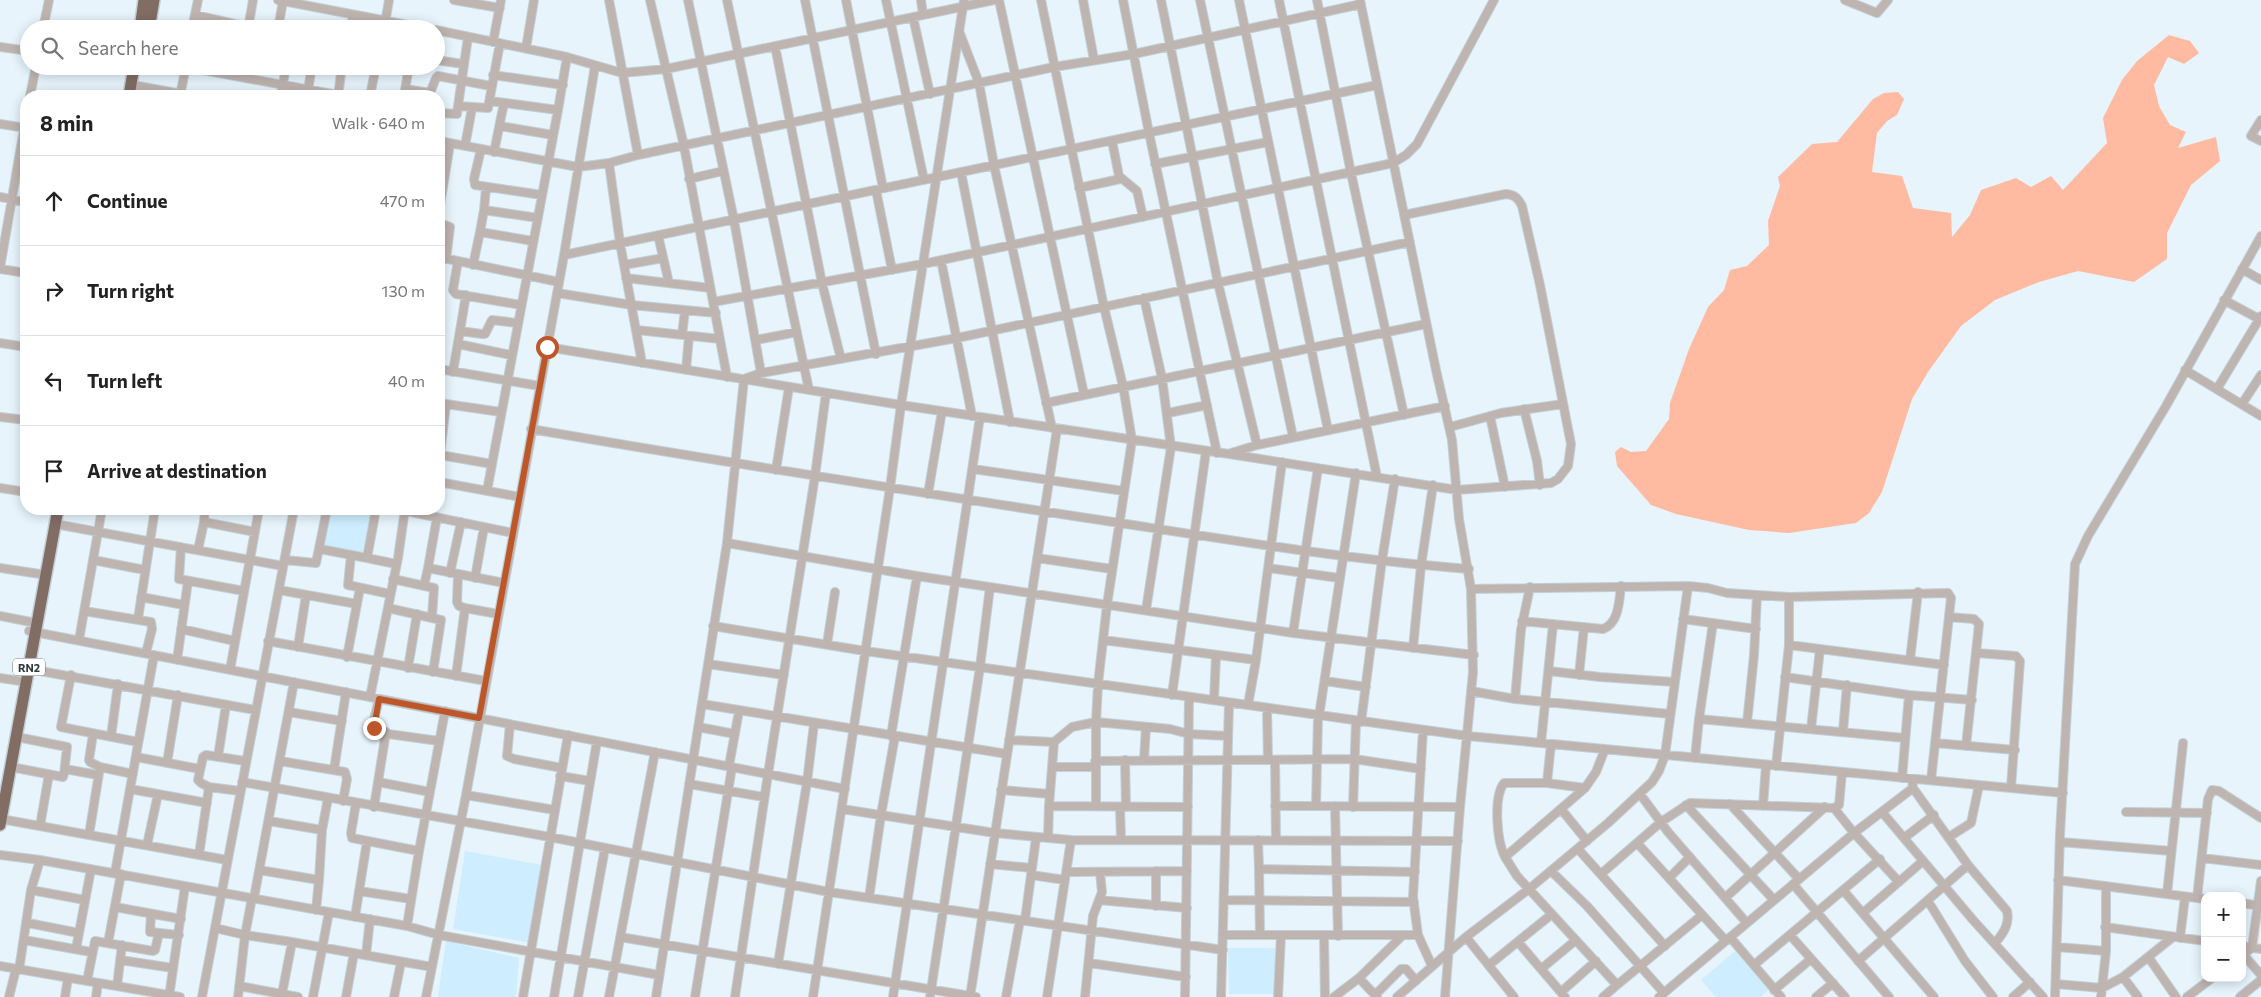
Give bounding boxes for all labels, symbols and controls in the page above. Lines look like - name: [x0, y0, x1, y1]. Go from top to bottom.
- search box: [20, 20, 445, 75]
- icon: search: [38, 34, 66, 62]
- text: Search here: [78, 36, 178, 59]
- text: 8 min: [40, 110, 93, 135]
- text: Walk · 640 m: [332, 113, 425, 132]
- icon: ahead: [40, 187, 68, 215]
- text: Continue: [87, 189, 167, 212]
- text: 470 m: [380, 191, 425, 210]
- icon: right: [40, 277, 68, 305]
- text: Turn right: [87, 279, 174, 302]
- text: 130 m: [382, 281, 425, 300]
- route start: [536, 336, 559, 359]
- icon: left: [40, 367, 68, 395]
- text: Turn left: [87, 369, 162, 392]
- text: 40 m: [388, 371, 425, 390]
- icon: arrive: [40, 457, 68, 485]
- text: Arrive at destination: [87, 459, 267, 482]
- road number: RN2: [13, 659, 45, 676]
- route end: [363, 717, 386, 740]
- map controls: [2201, 892, 2246, 982]
- button: +: [2201, 892, 2246, 937]
- button: −: [2201, 937, 2246, 982]

